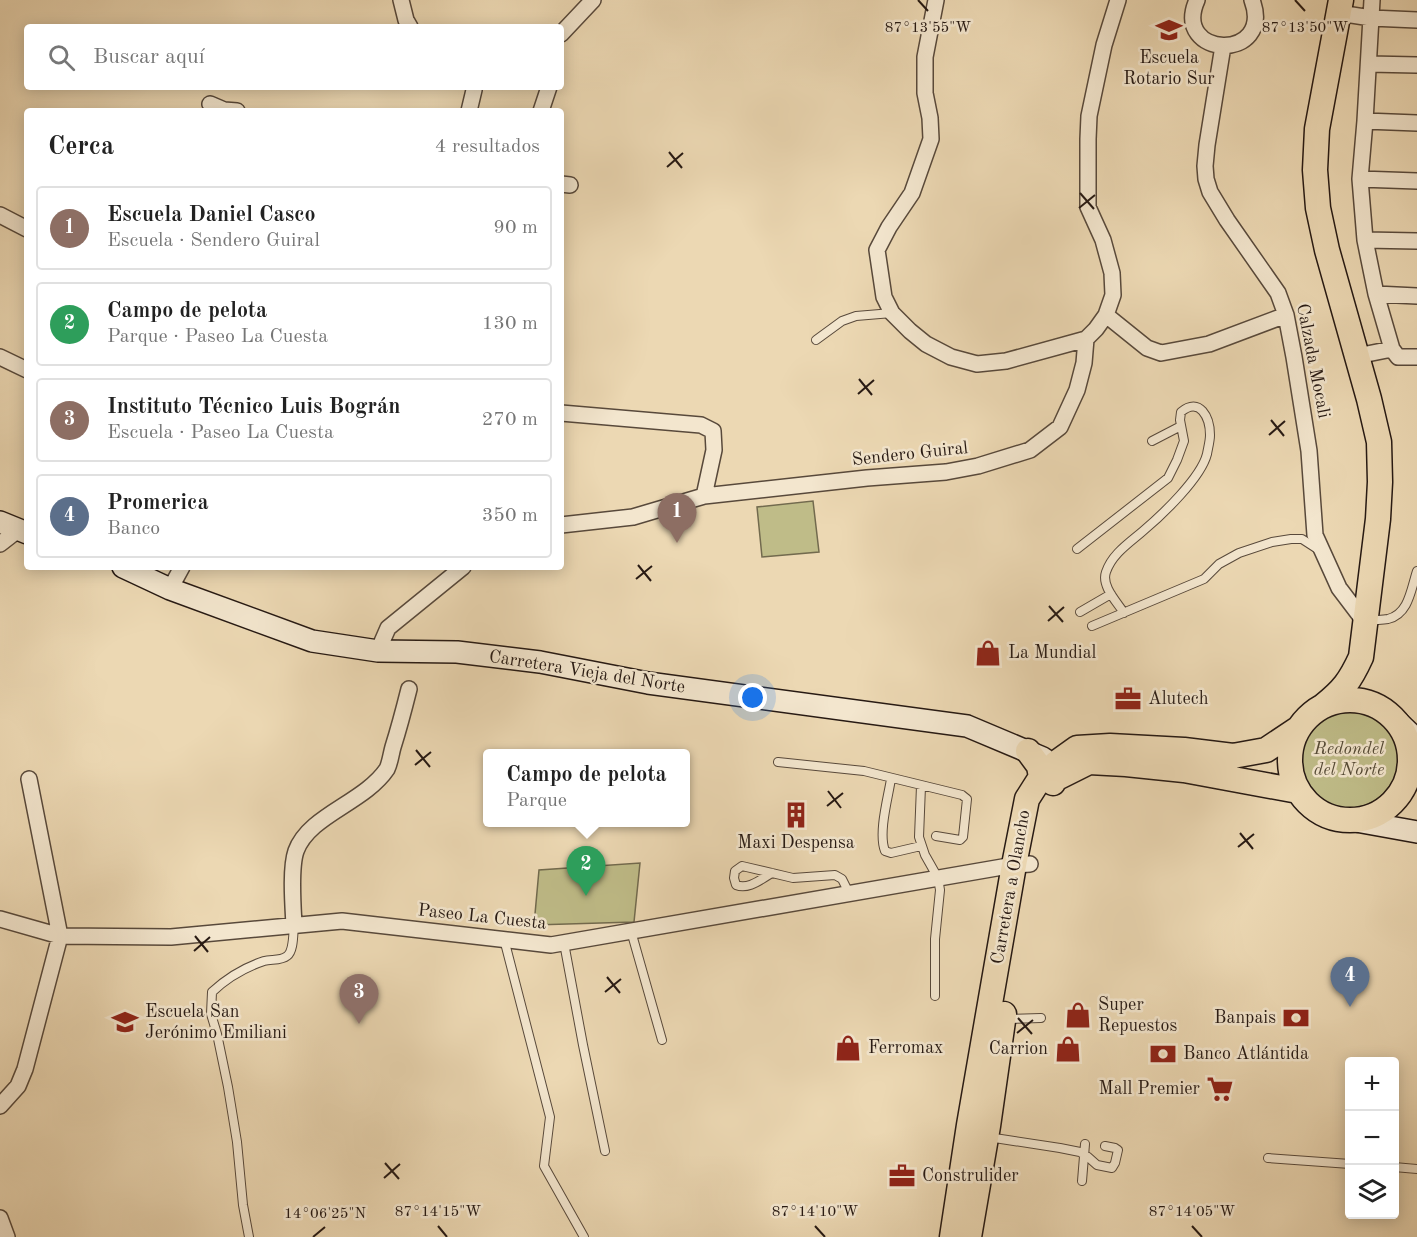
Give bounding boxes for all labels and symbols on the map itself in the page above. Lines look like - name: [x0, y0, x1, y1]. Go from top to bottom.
- school or university icon: Escuela Rotario Sur: [1154, 15, 1184, 45]
- text: 87°13'55"W: [885, 21, 971, 36]
- text: 87°13'50"W: [1262, 21, 1348, 36]
- place label: Escuela Rotario Sur: [1123, 49, 1215, 88]
- street label: Calzada Mocali: [1293, 302, 1333, 420]
- street label: Sendero Guiral: [851, 439, 969, 469]
- pin: 1: [658, 494, 696, 543]
- shop icon: La Mundial: [973, 638, 1003, 668]
- place label: La Mundial: [1008, 644, 1097, 662]
- street label: Carretera Vieja del Norte: [488, 648, 686, 696]
- your location: [738, 683, 767, 712]
- office icon: Alutech: [1113, 684, 1143, 714]
- place label: Alutech: [1148, 690, 1209, 708]
- park label: Redondel del Norte: [1313, 740, 1385, 779]
- building icon: Maxi Despensa: [781, 800, 811, 830]
- street label: Carretera a Olancho: [989, 808, 1033, 966]
- place label: Maxi Despensa: [737, 834, 855, 852]
- pin: 2: [566, 846, 606, 896]
- street label: Paseo La Cuesta: [417, 901, 547, 933]
- pin: 4: [1330, 958, 1370, 1007]
- pin: 3: [340, 974, 378, 1024]
- place label: Super Repuestos: [1098, 996, 1177, 1035]
- shop icon: Super Repuestos: [1063, 1000, 1093, 1030]
- place label: Escuela San Jerónimo Emiliani: [145, 1003, 287, 1042]
- bank icon: Banpais: [1281, 1003, 1311, 1033]
- school or university icon: Escuela San Jerónimo Emiliani: [110, 1007, 140, 1037]
- place label: Banpais: [1214, 1009, 1276, 1027]
- shop icon: Ferromax: [833, 1033, 863, 1063]
- shop icon: Carrion: [1053, 1034, 1083, 1064]
- place label: Ferromax: [868, 1039, 943, 1057]
- bank icon: Banco Atlántida: [1148, 1039, 1178, 1069]
- place label: Carrion: [989, 1040, 1048, 1058]
- place label: Banco Atlántida: [1183, 1045, 1309, 1063]
- supermarket icon: Mall Premier: [1205, 1074, 1235, 1104]
- place label: Mall Premier: [1099, 1080, 1201, 1098]
- office icon: Construlider: [887, 1161, 917, 1191]
- place label: Construlider: [922, 1167, 1019, 1185]
- text: 87°14'15"W: [395, 1205, 481, 1220]
- text: 87°14'10"W: [772, 1205, 858, 1220]
- text: 87°14'05"W: [1149, 1205, 1235, 1220]
- text: 14°06'25"N: [284, 1207, 366, 1222]

